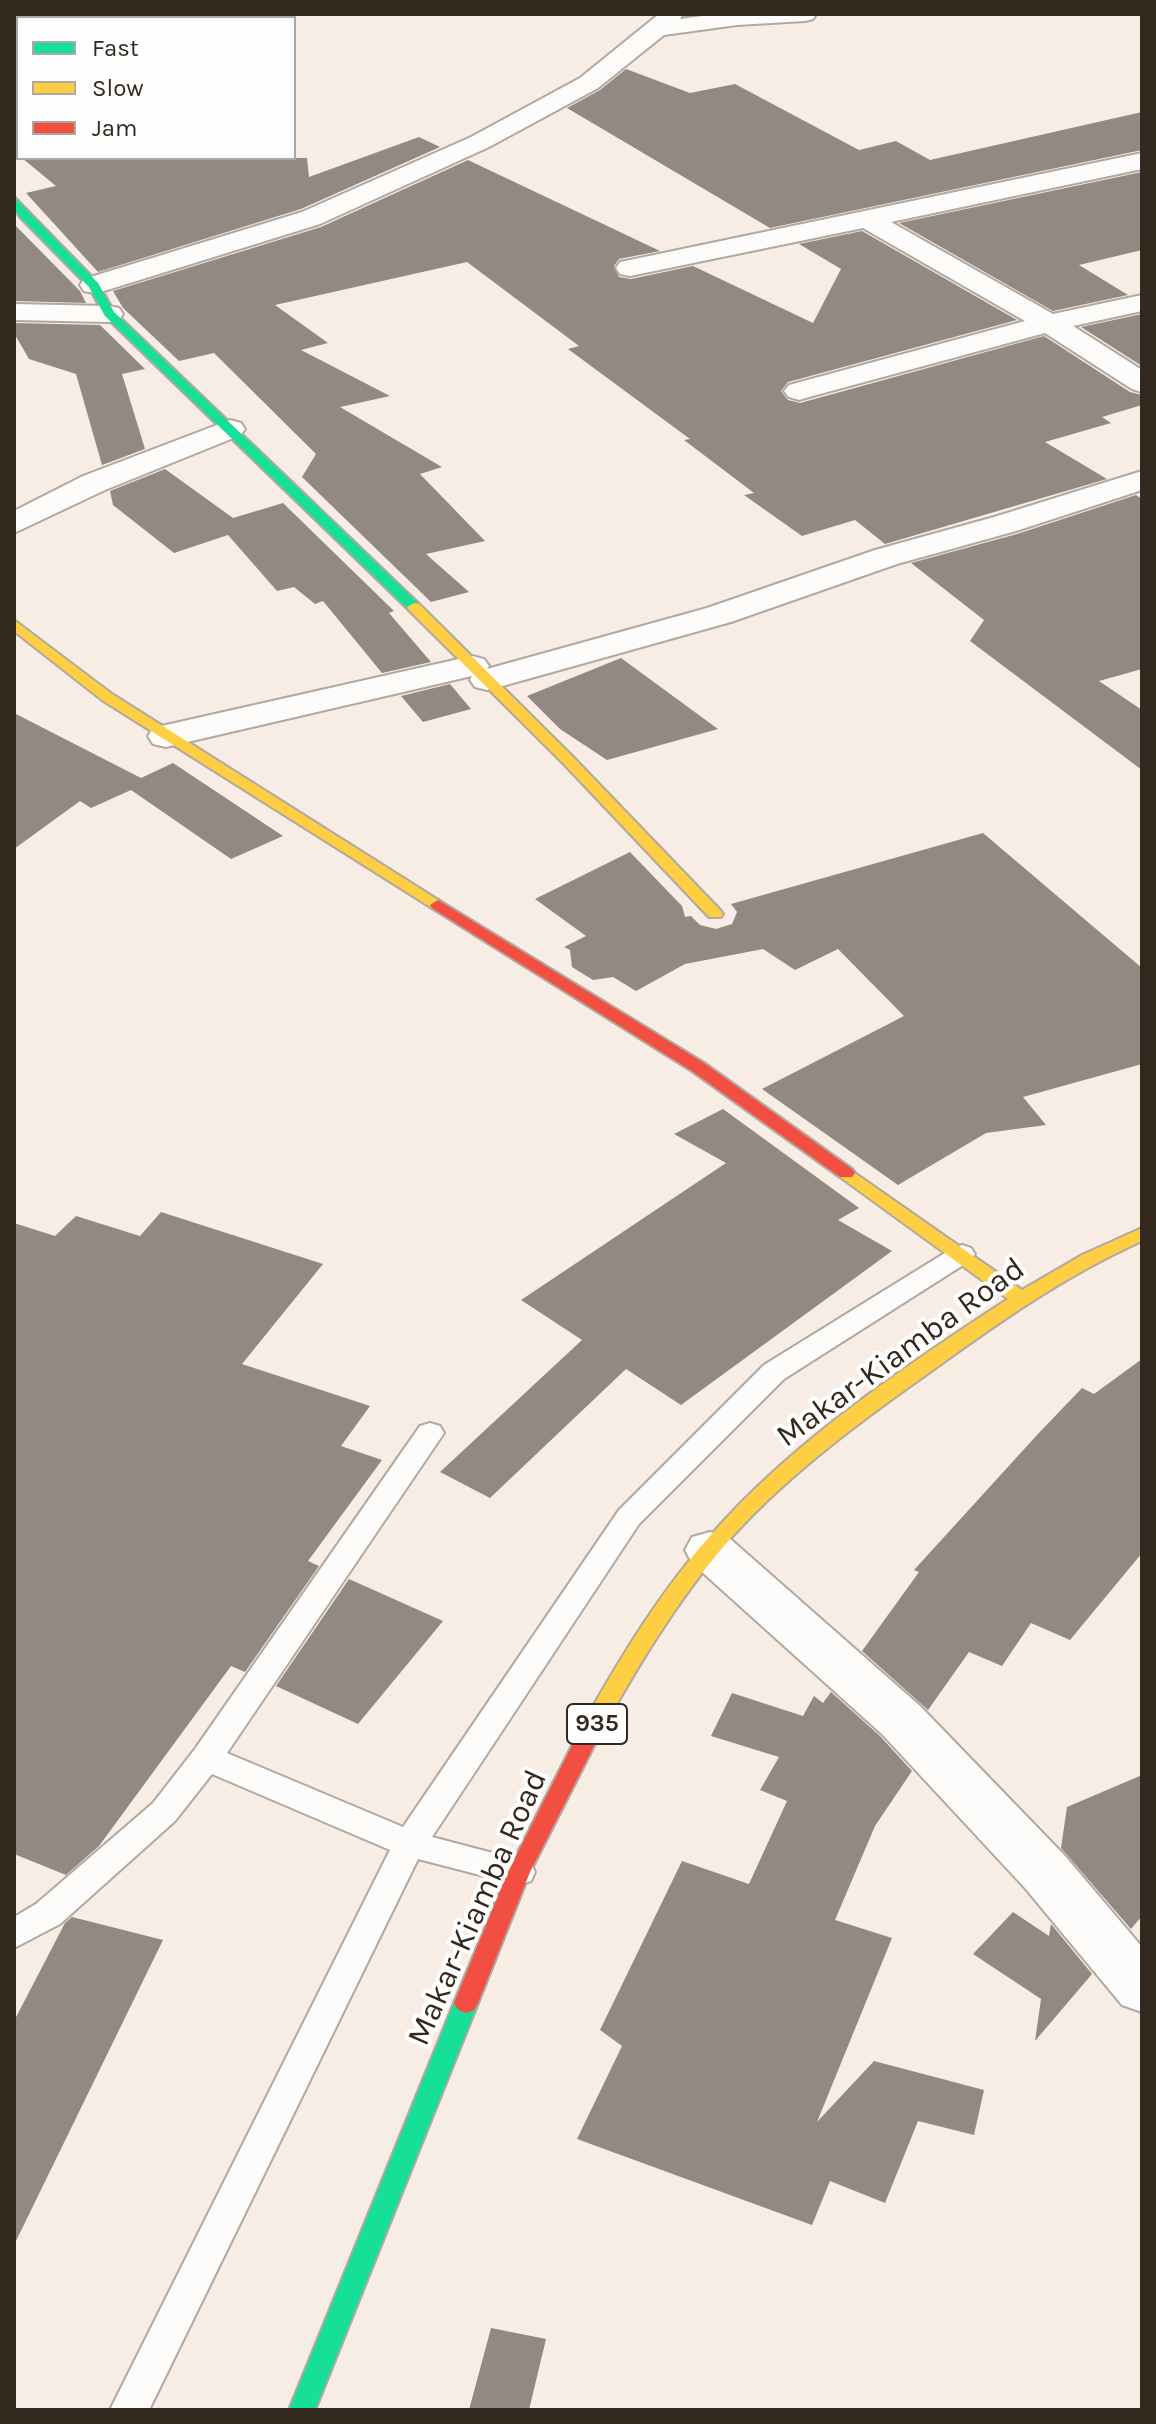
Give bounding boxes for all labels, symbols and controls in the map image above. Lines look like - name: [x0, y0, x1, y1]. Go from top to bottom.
- legend: [16, 16, 296, 160]
- text: Fast: [92, 34, 139, 62]
- text: Slow: [92, 74, 144, 102]
- text: Jam: [92, 114, 137, 142]
- street label: Makar-Kiamba Road: [769, 1250, 1033, 1456]
- road number: 935: [567, 1704, 627, 1744]
- street label: Makar-Kiamba Road: [400, 1764, 556, 2052]

